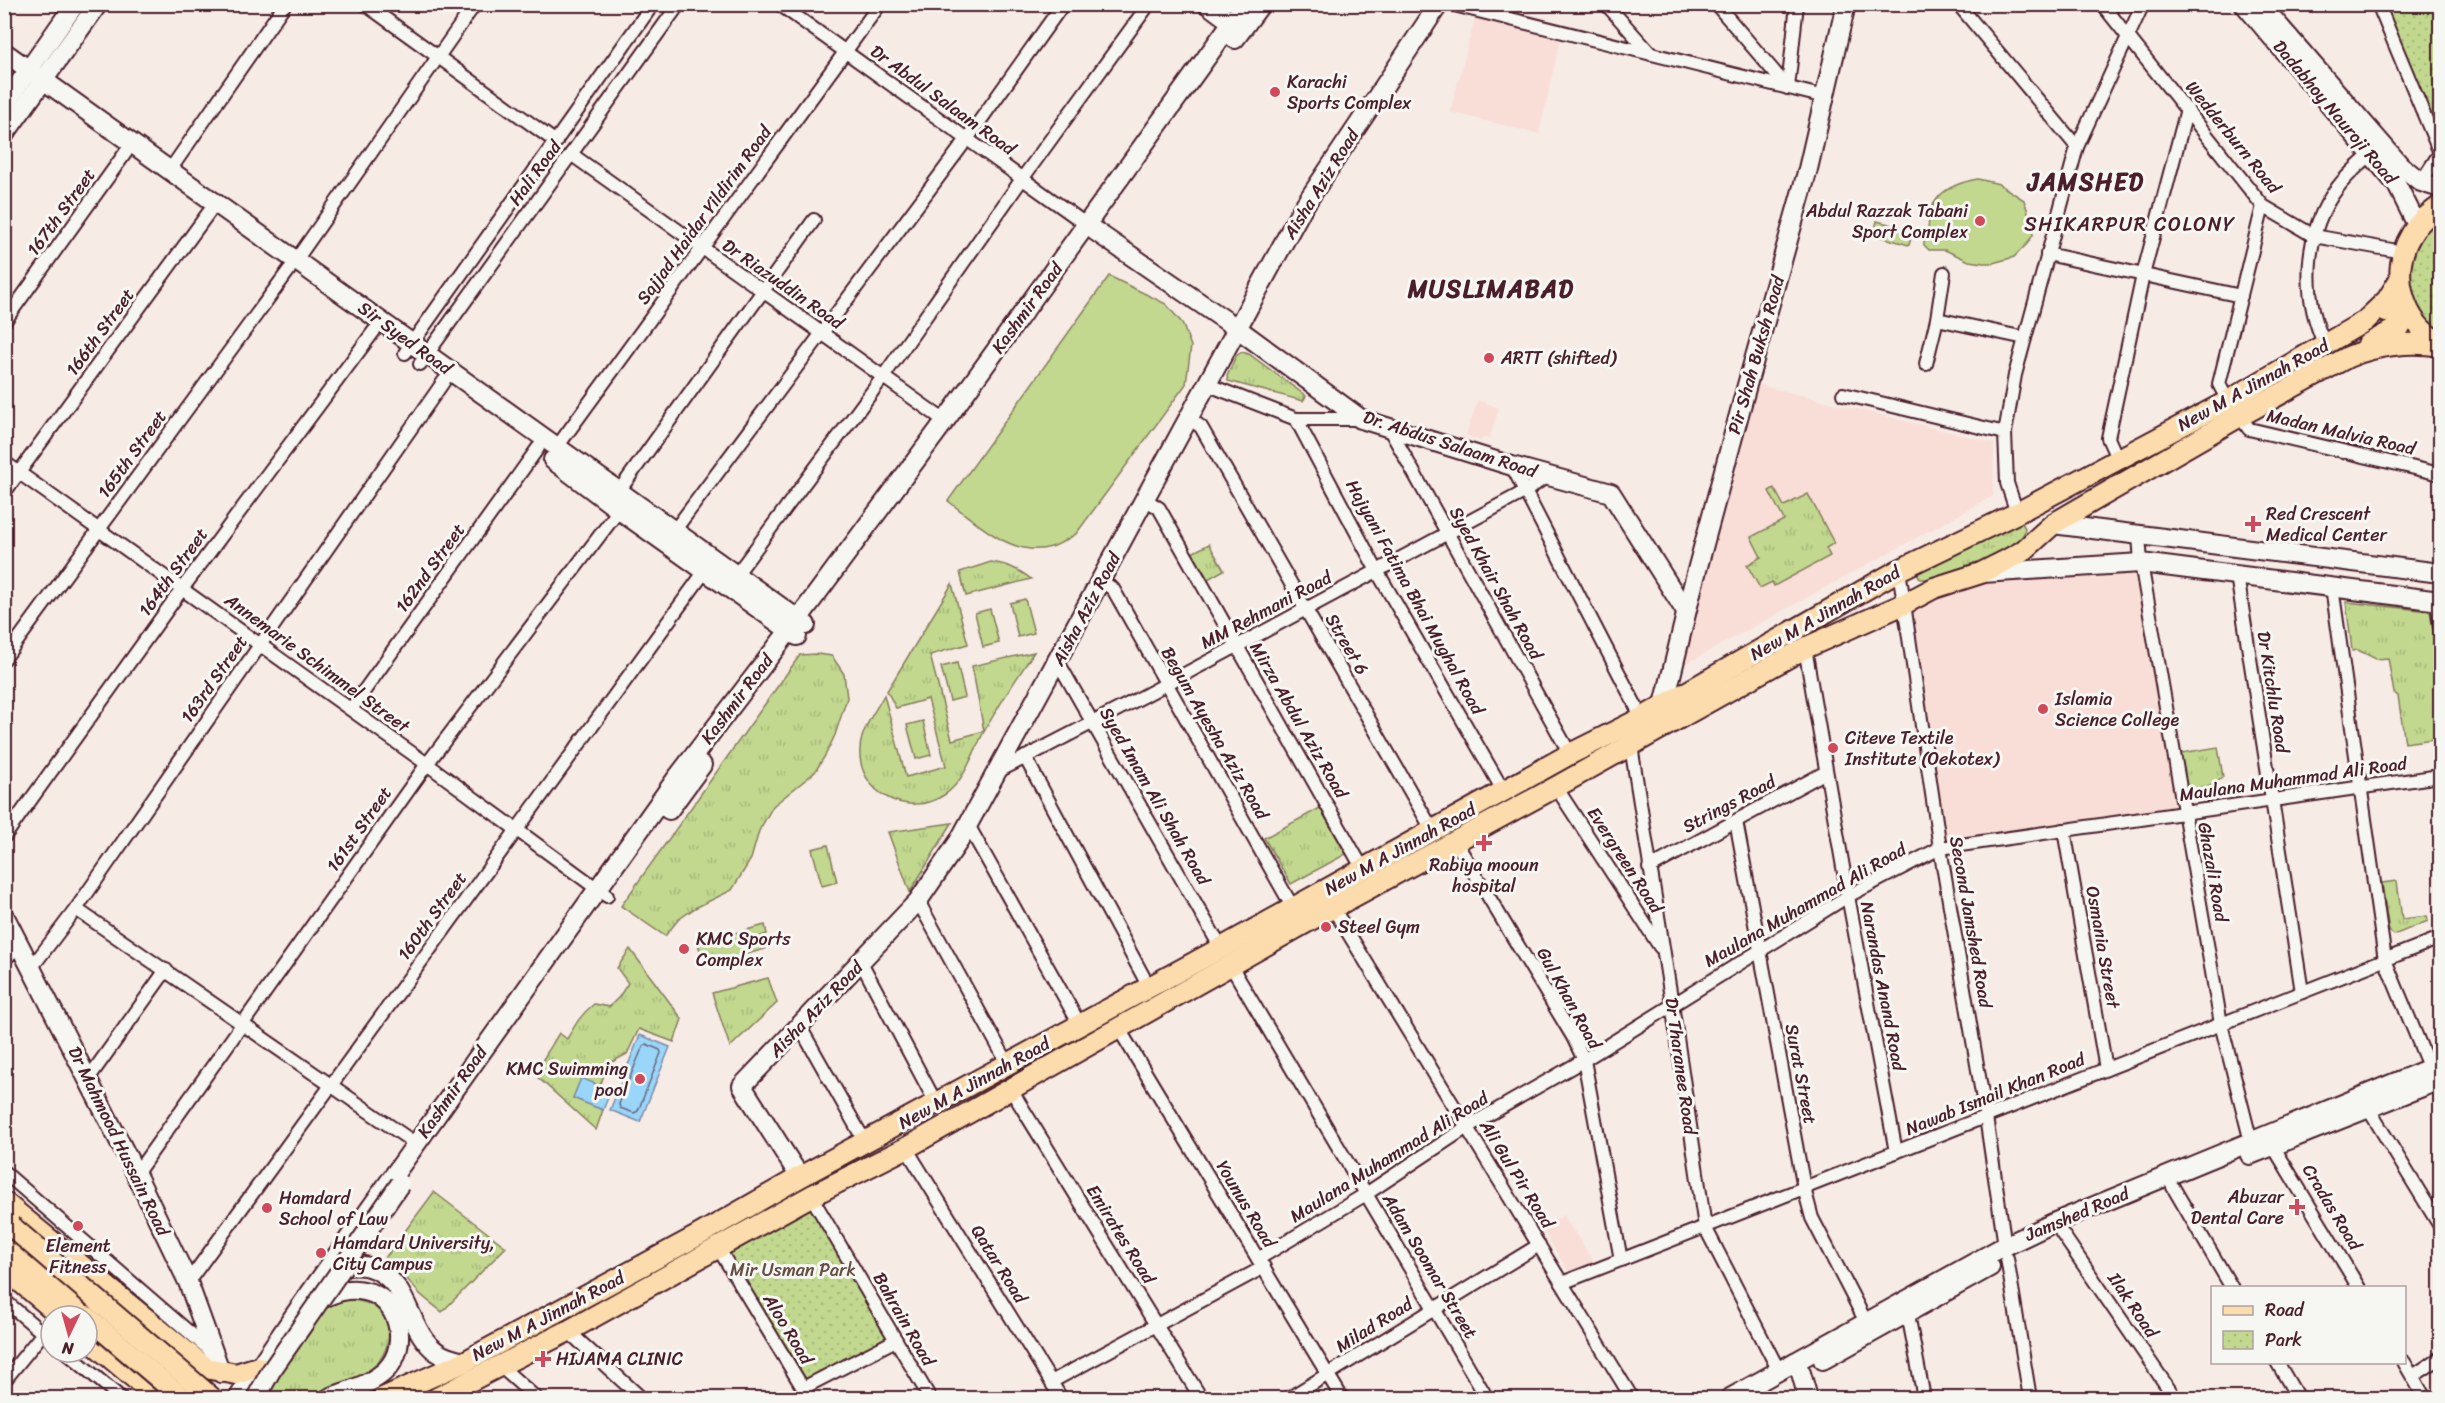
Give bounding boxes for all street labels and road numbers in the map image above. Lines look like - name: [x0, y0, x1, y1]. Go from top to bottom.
- street label: Dadabhoy Nauroji Road: [2264, 32, 2406, 193]
- street label: Dr Abdul Salaam Road: [863, 36, 1024, 165]
- street label: Wedderburn Road: [2177, 73, 2290, 202]
- street label: Sajjad Haidar Yildirim Road: [628, 117, 781, 311]
- street label: Aisha Aziz Road: [1274, 121, 1369, 246]
- street label: Hali Road: [500, 132, 571, 213]
- street label: 167th Street: [18, 161, 104, 263]
- street label: Dr Riazuddin Road: [715, 230, 852, 339]
- street label: Kashmir Road: [983, 254, 1072, 361]
- street label: Pir Shah Buksh Road: [1718, 271, 1794, 438]
- street label: 166th Street: [57, 281, 143, 383]
- street label: Sir Syed Road: [351, 293, 460, 384]
- street label: New M A Jinnah Road: [2171, 329, 2336, 440]
- street label: Madan Malvia Road: [2264, 399, 2420, 465]
- street label: Dr. Abdus Salaam Road: [1359, 401, 1542, 488]
- street label: 165th Street: [89, 403, 175, 505]
- street label: Hajyani Fatima Bhai Mughal Road: [1337, 473, 1494, 722]
- street label: Syed Khair Shah Road: [1440, 500, 1552, 667]
- street label: 162nd Street: [386, 516, 474, 620]
- street label: 164th Street: [130, 521, 216, 623]
- street label: Aisha Aziz Road: [1042, 545, 1130, 673]
- street label: New M A Jinnah Road: [1744, 556, 1908, 669]
- street label: MM Rehmani Road: [1194, 561, 1339, 658]
- street label: Annemarie Schimmel Street: [217, 584, 417, 742]
- street label: Street 6: [1316, 607, 1378, 681]
- street label: 163rd Street: [172, 628, 256, 730]
- street label: Dr Kitchlu Road: [2248, 629, 2299, 757]
- street label: Mirza Abdul Aziz Road: [1241, 635, 1358, 806]
- street label: Begum Ayesha Aziz Road: [1152, 640, 1279, 827]
- street label: Kashmir Road: [692, 645, 783, 751]
- street label: Syed Imam Ali Shah Road: [1091, 701, 1220, 893]
- street label: Maulana Muhammad Ali Road: [2177, 747, 2410, 811]
- street label: Strings Road: [1676, 765, 1783, 842]
- street label: 161st Street: [318, 779, 401, 879]
- street label: New M A Jinnah Road: [1318, 793, 1483, 904]
- street label: Evergreen Road: [1578, 800, 1673, 921]
- street label: Ghazali Road: [2189, 820, 2238, 926]
- street label: Maulana Muhammad Ali Road: [1698, 833, 1914, 976]
- street label: Second Jamshed Road: [1940, 834, 2002, 1012]
- street label: 160th Street: [389, 865, 475, 967]
- street label: Osmania Street: [2077, 883, 2130, 1011]
- street label: Narandas Anand Road: [1851, 898, 1915, 1075]
- street label: Gul Khan Road: [1528, 941, 1611, 1056]
- street label: Aisha Aziz Road: [760, 952, 872, 1066]
- street label: Dr Tharanee Road: [1656, 995, 1707, 1138]
- street label: Surat Street: [1776, 1021, 1826, 1127]
- street label: New M A Jinnah Road: [892, 1027, 1057, 1138]
- street label: Kashmir Road: [408, 1038, 497, 1145]
- street label: Dr Mahmood Hussain Road: [59, 1041, 180, 1243]
- street label: Nawab Ismail Khan Road: [1900, 1043, 2091, 1145]
- street label: Maulana Muhammad Ali Road: [1283, 1082, 1496, 1231]
- street label: Ali Gul Pir Road: [1470, 1112, 1564, 1236]
- street label: Younus Road: [1207, 1154, 1286, 1255]
- street label: Cradas Road: [2293, 1157, 2371, 1258]
- street label: Jamshed Road: [2019, 1177, 2136, 1251]
- street label: Emirates Road: [1078, 1178, 1165, 1292]
- street label: Adam Soomar Street: [1373, 1186, 1486, 1345]
- street label: Qatar Road: [962, 1218, 1037, 1311]
- street label: New M A Jinnah Road: [466, 1261, 632, 1370]
- street label: Ilak Road: [2098, 1264, 2168, 1346]
- street label: Bahrain Road: [864, 1266, 945, 1373]
- street label: Aloo Road: [754, 1286, 823, 1372]
- street label: Milad Road: [1329, 1288, 1420, 1361]

